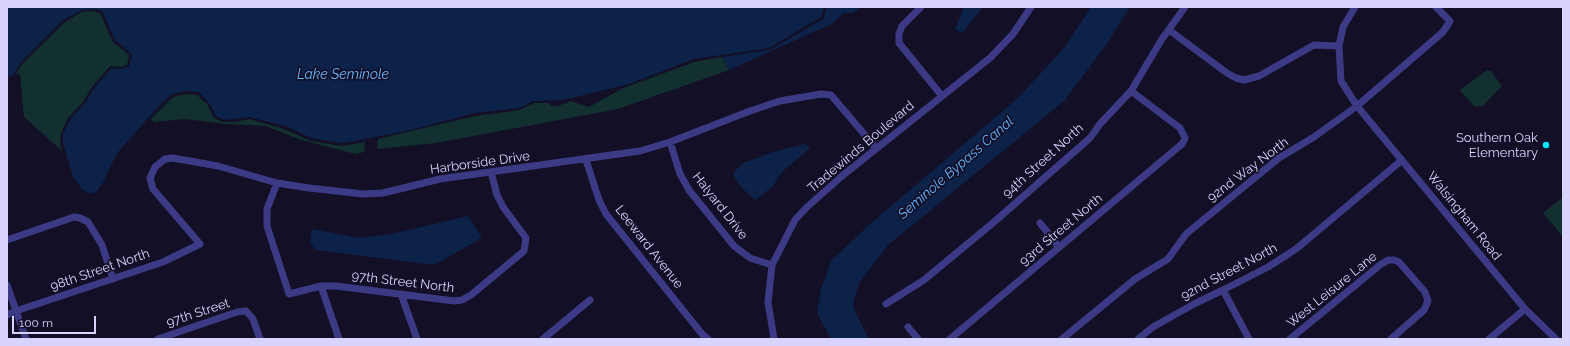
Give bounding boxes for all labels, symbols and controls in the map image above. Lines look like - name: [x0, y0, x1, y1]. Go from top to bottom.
- water label: Lake Seminole: [297, 67, 389, 83]
- street label: Tradewinds Boulevard: [805, 98, 917, 196]
- water label: Seminole Bypass Canal: [895, 113, 1017, 223]
- street label: 94th Street North: [999, 121, 1087, 201]
- place label: Southern Oak Elementary: [1456, 130, 1538, 161]
- street label: 92nd Way North: [1204, 134, 1292, 206]
- marker: Southern Oak Elementary: [1541, 140, 1551, 150]
- street label: Harborside Drive: [429, 148, 531, 178]
- street label: Halyard Drive: [689, 169, 751, 243]
- street label: Walsingham Road: [1424, 169, 1504, 263]
- street label: 93rd Street North: [1016, 191, 1106, 269]
- street label: Leeward Avenue: [612, 202, 686, 292]
- street label: 92nd Street North: [1178, 240, 1280, 304]
- street label: 98th Street North: [48, 246, 152, 294]
- street label: West Leisure Lane: [1284, 249, 1380, 331]
- street label: 97th Street North: [351, 268, 455, 296]
- street label: 97th Street: [164, 295, 232, 331]
- scale bar: [14, 308, 98, 334]
- text: 100 m: [19, 316, 53, 330]

